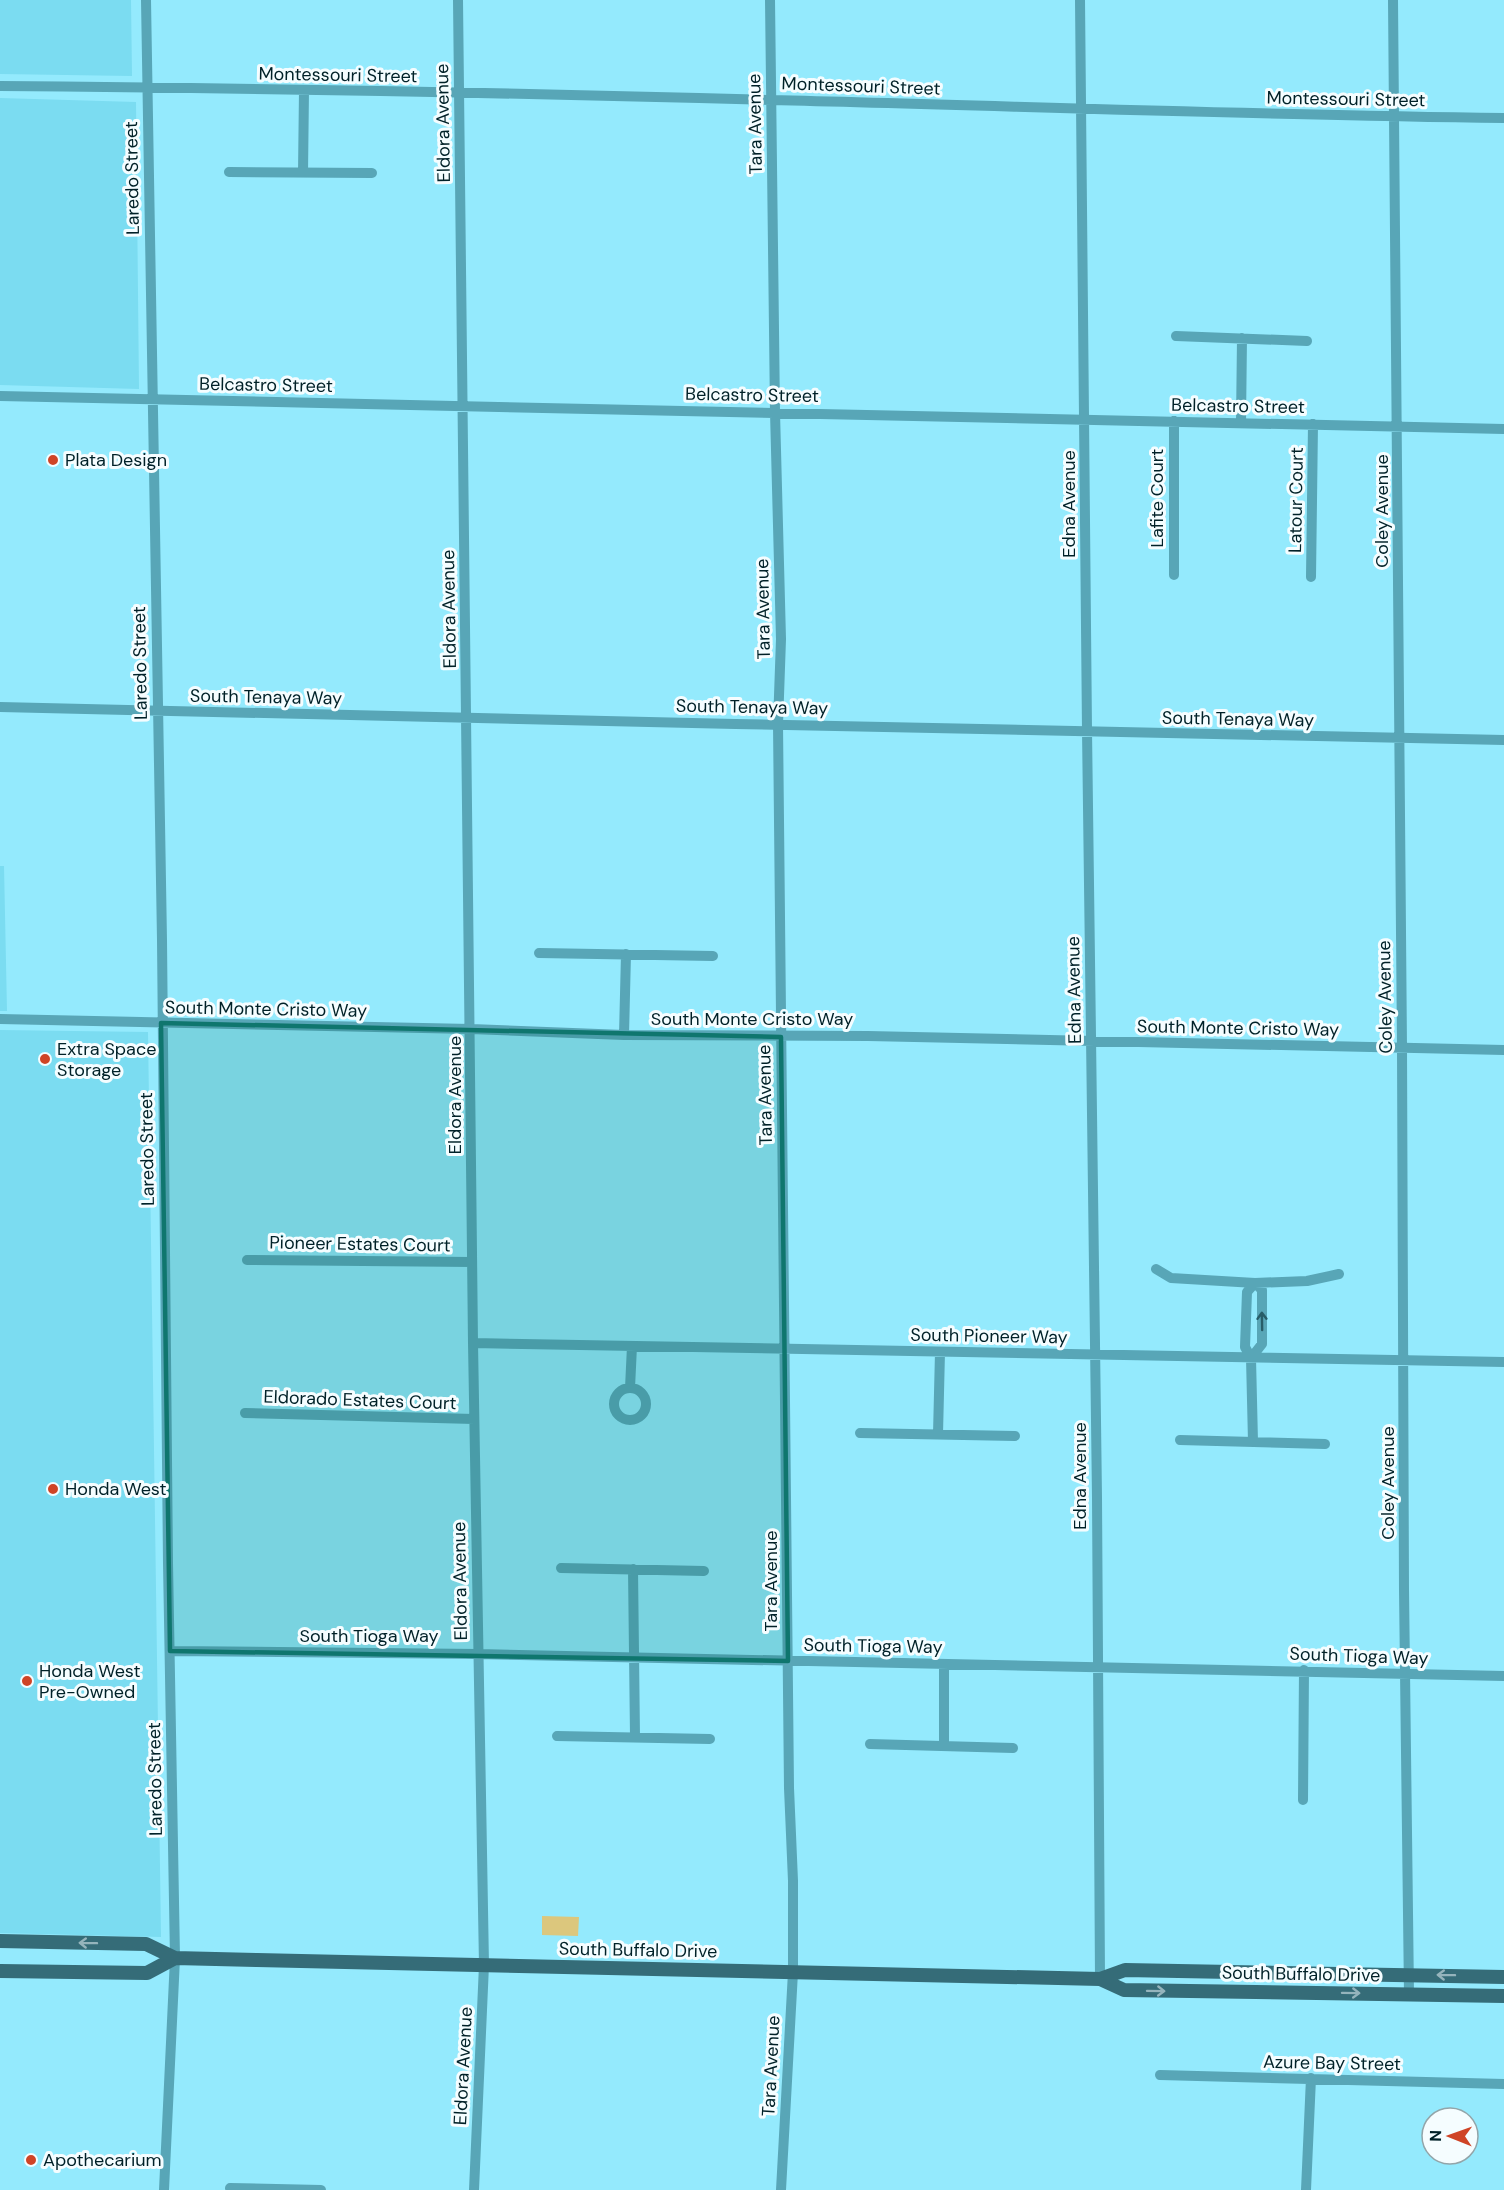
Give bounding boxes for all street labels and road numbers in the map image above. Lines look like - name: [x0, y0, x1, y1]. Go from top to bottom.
- street label: Montessouri Street: [258, 62, 418, 88]
- street label: Eldora Avenue: [430, 64, 456, 182]
- street label: Montessouri Street: [781, 71, 941, 101]
- street label: Tara Avenue: [742, 73, 768, 175]
- street label: Montessouri Street: [1266, 86, 1426, 112]
- street label: Laredo Street: [119, 121, 145, 235]
- street label: Belcastro Street: [199, 372, 333, 398]
- street label: Belcastro Street: [685, 382, 819, 408]
- street label: Belcastro Street: [1171, 393, 1305, 419]
- street label: Latour Court: [1283, 447, 1309, 553]
- street label: Lafite Court: [1145, 449, 1169, 547]
- street label: Edna Avenue: [1057, 450, 1081, 558]
- street label: Coley Avenue: [1370, 454, 1394, 568]
- street label: Eldora Avenue: [436, 550, 462, 668]
- street label: Tara Avenue: [750, 558, 776, 660]
- street label: Laredo Street: [127, 606, 153, 720]
- street label: South Tenaya Way: [190, 684, 342, 710]
- street label: South Tenaya Way: [676, 694, 828, 720]
- street label: South Tenaya Way: [1162, 706, 1314, 732]
- street label: Edna Avenue: [1061, 936, 1087, 1044]
- street label: Coley Avenue: [1372, 940, 1398, 1054]
- street label: South Monte Cristo Way: [165, 995, 367, 1023]
- street label: South Monte Cristo Way: [651, 1007, 853, 1031]
- street label: South Monte Cristo Way: [1137, 1014, 1339, 1042]
- street label: Eldora Avenue: [443, 1036, 467, 1154]
- street label: Tara Avenue: [752, 1044, 778, 1146]
- street label: Laredo Street: [134, 1092, 160, 1206]
- street label: Pioneer Estates Court: [269, 1230, 451, 1258]
- street label: South Pioneer Way: [910, 1323, 1068, 1349]
- street label: Eldorado Estates Court: [263, 1385, 457, 1415]
- street label: Edna Avenue: [1068, 1422, 1092, 1530]
- street label: Coley Avenue: [1376, 1426, 1400, 1540]
- street label: Eldora Avenue: [447, 1522, 473, 1640]
- street label: Tara Avenue: [759, 1531, 783, 1631]
- street label: South Tioga Way: [299, 1624, 439, 1648]
- street label: South Tioga Way: [803, 1633, 943, 1659]
- street label: South Tioga Way: [1289, 1642, 1429, 1670]
- street label: Laredo Street: [142, 1722, 168, 1836]
- street label: South Buffalo Drive: [559, 1937, 717, 1963]
- street label: South Buffalo Drive: [1222, 1961, 1380, 1987]
- street label: Eldora Avenue: [448, 2006, 478, 2126]
- street label: Tara Avenue: [756, 2015, 786, 2117]
- street label: Azure Bay Street: [1263, 2050, 1401, 2076]

